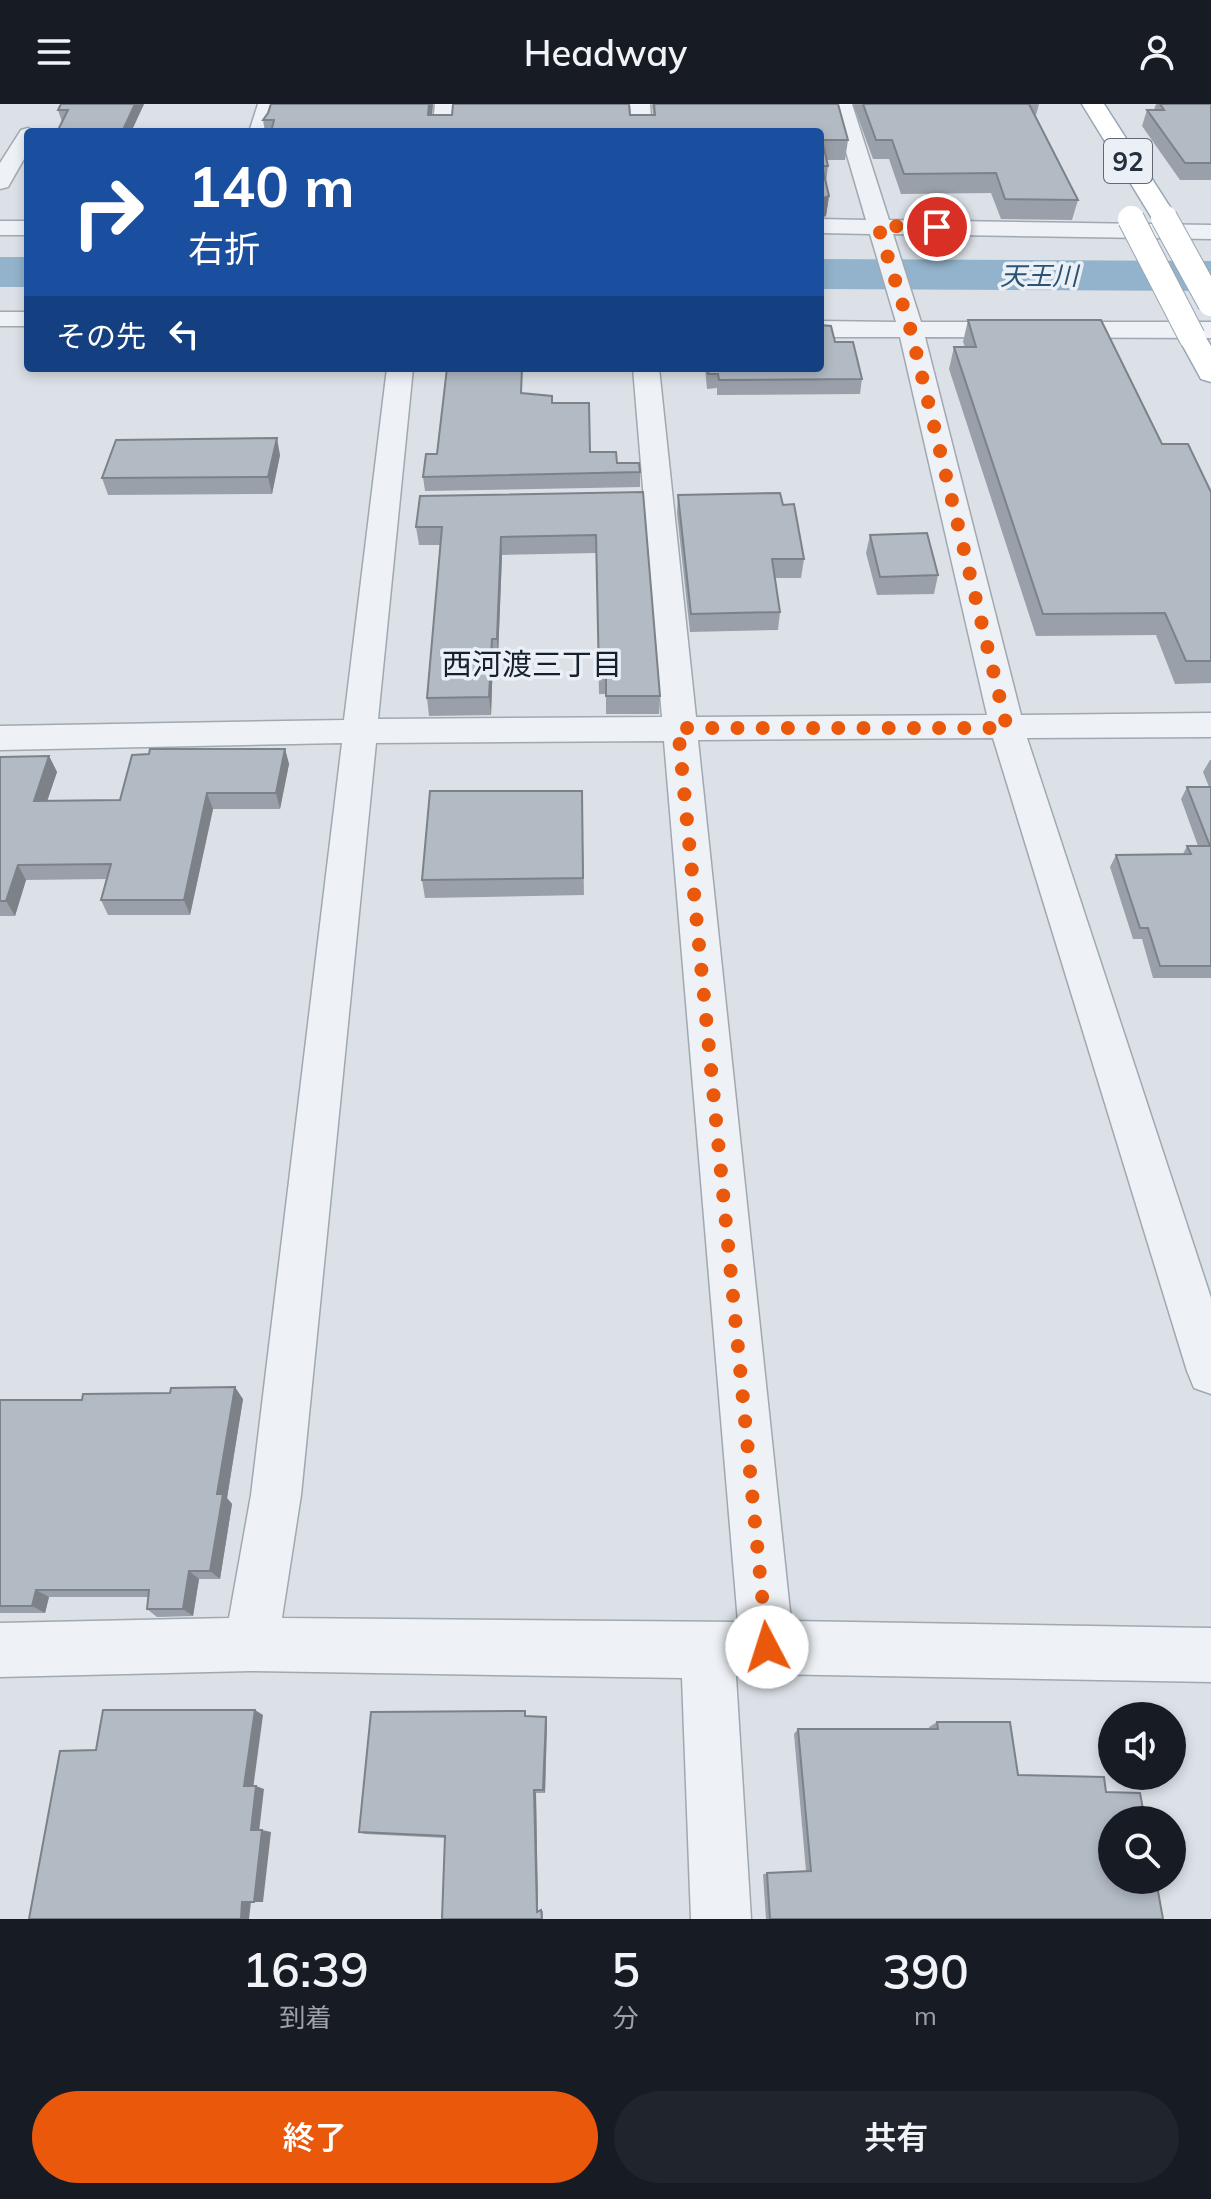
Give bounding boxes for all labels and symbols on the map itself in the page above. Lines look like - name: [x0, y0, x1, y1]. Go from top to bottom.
- road number: 92: [1104, 139, 1152, 183]
- pin: [903, 193, 971, 261]
- water label: 天王川: [1000, 259, 1081, 292]
- district label: 西河渡三丁目: [442, 645, 622, 683]
- position arrow: [725, 1605, 809, 1689]

